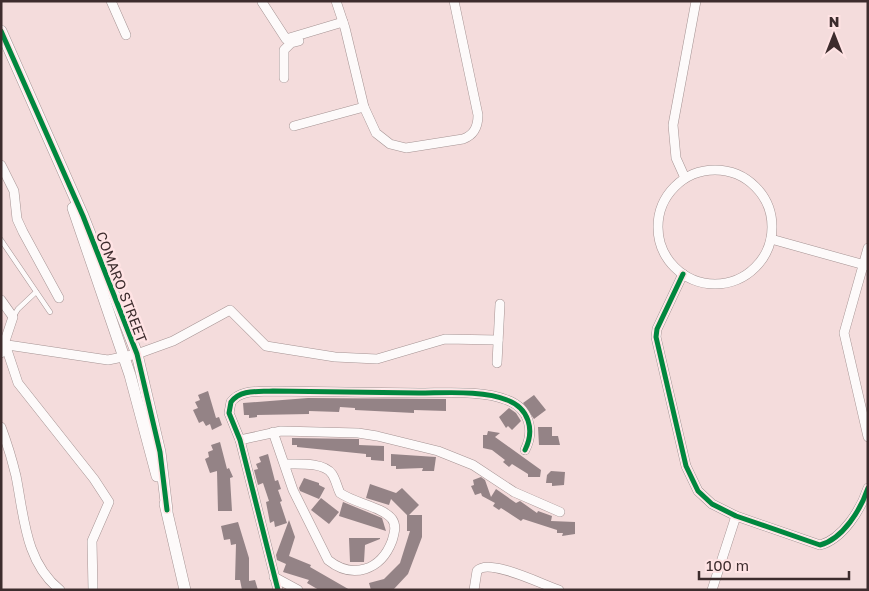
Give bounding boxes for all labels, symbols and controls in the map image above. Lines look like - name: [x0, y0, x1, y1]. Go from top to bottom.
- north arrow: [809, 10, 859, 60]
- text: N: [829, 13, 839, 30]
- street label: COMARO STREET: [93, 229, 151, 345]
- scale bar: [699, 548, 849, 580]
- text: 100 m: [706, 556, 749, 574]

